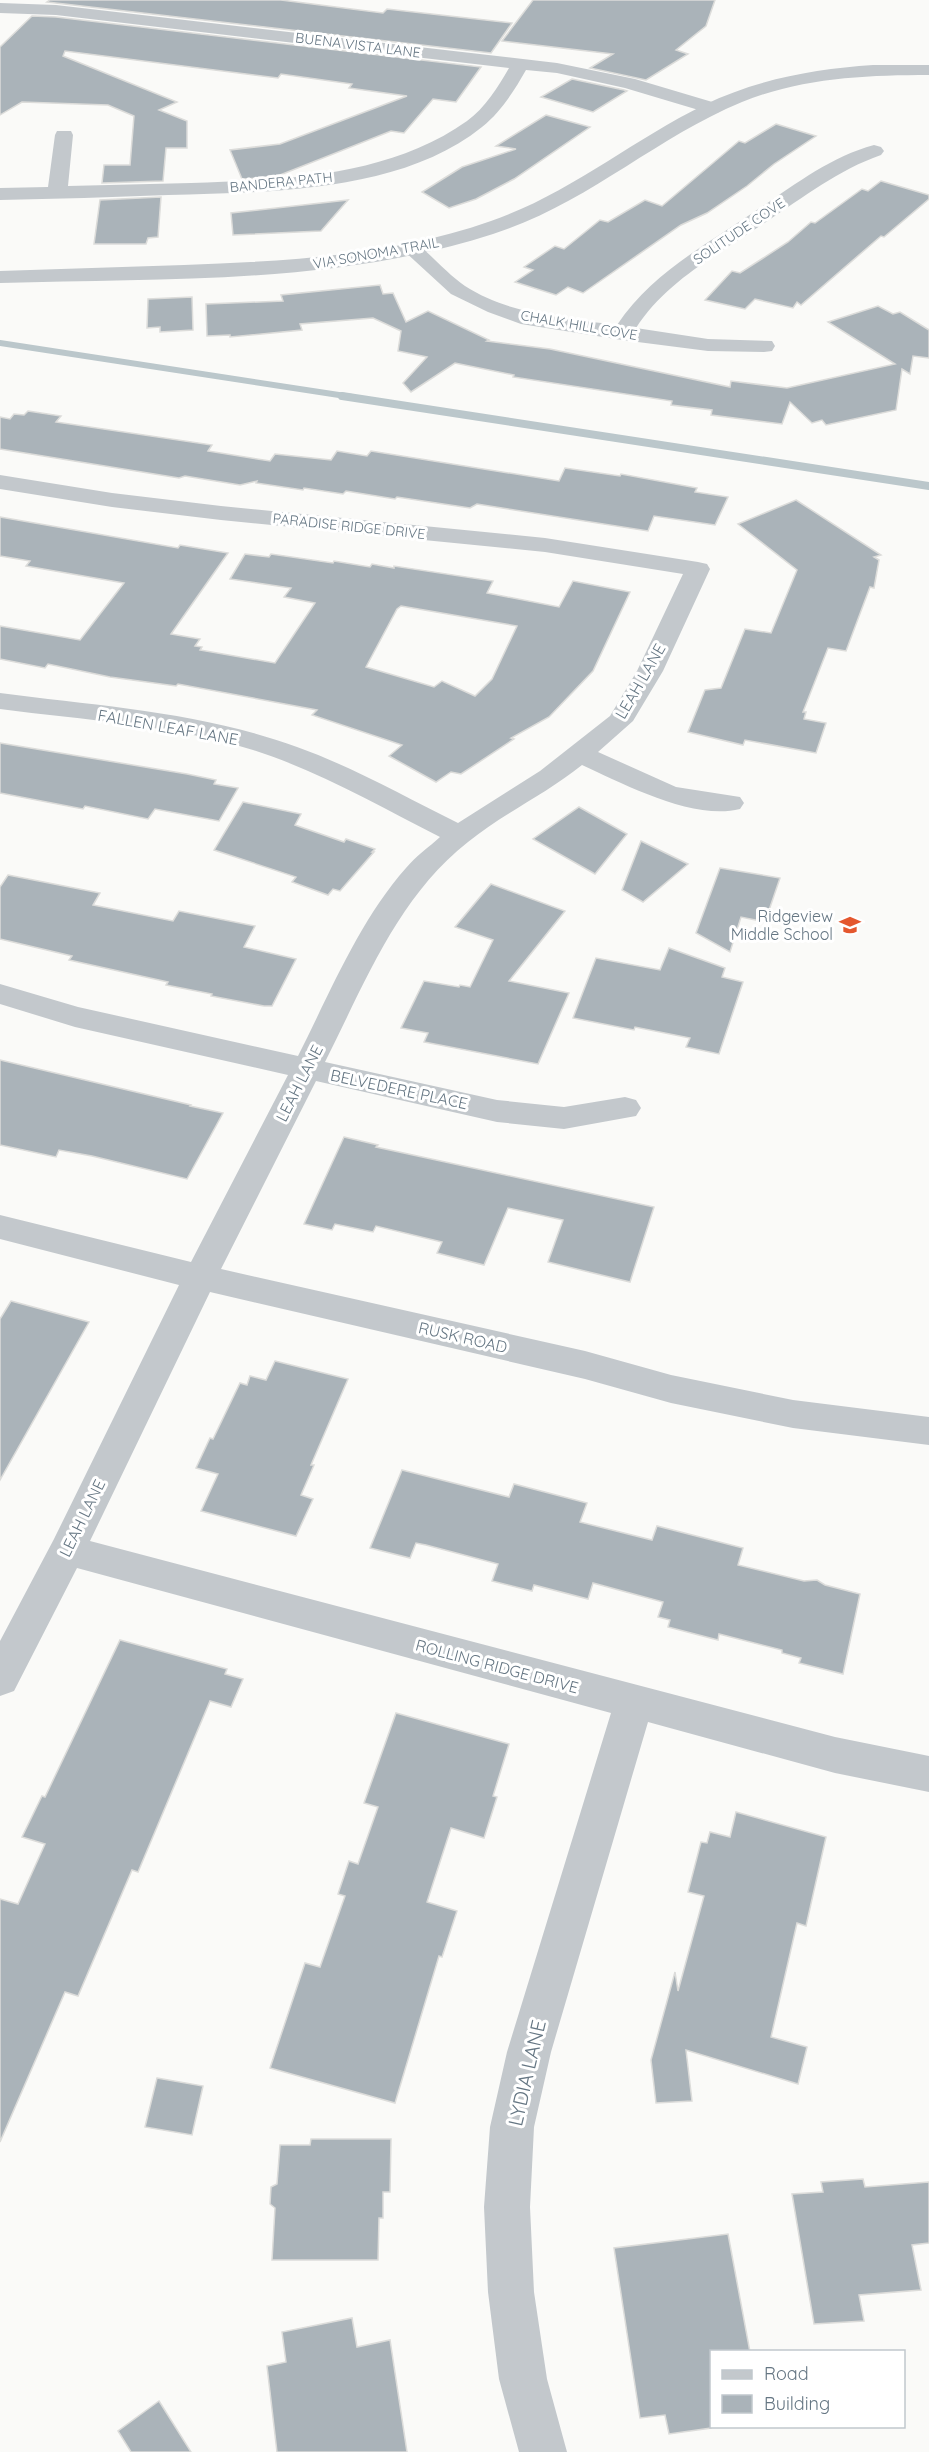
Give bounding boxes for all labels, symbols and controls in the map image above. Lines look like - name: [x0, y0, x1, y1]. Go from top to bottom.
- street label: BUENA VISTA LANE: [294, 28, 422, 62]
- street label: BANDERA PATH: [229, 168, 333, 196]
- street label: SOLITUDE COVE: [690, 194, 788, 268]
- street label: VIA SONOMA TRAIL: [312, 233, 441, 273]
- street label: CHALK HILL COVE: [519, 306, 639, 344]
- street label: PARADISE RIDGE DRIVE: [272, 509, 426, 543]
- street label: LEAH LANE: [610, 640, 670, 722]
- street label: FALLEN LEAF LANE: [96, 705, 240, 749]
- place label: Ridgeview Middle School: [731, 906, 833, 944]
- school or university icon: Ridgeview Middle School: [838, 913, 862, 937]
- street label: LEAH LANE: [271, 1041, 327, 1125]
- street label: BELVEDERE PLACE: [329, 1065, 469, 1113]
- street label: RUSK ROAD: [417, 1317, 509, 1357]
- street label: LEAH LANE: [55, 1476, 109, 1560]
- street label: ROLLING RIDGE DRIVE: [413, 1635, 581, 1697]
- street label: LYDIA LANE: [502, 2018, 551, 2128]
- legend: [710, 2350, 905, 2428]
- text: Road: [764, 2362, 809, 2385]
- text: Building: [764, 2392, 830, 2415]

